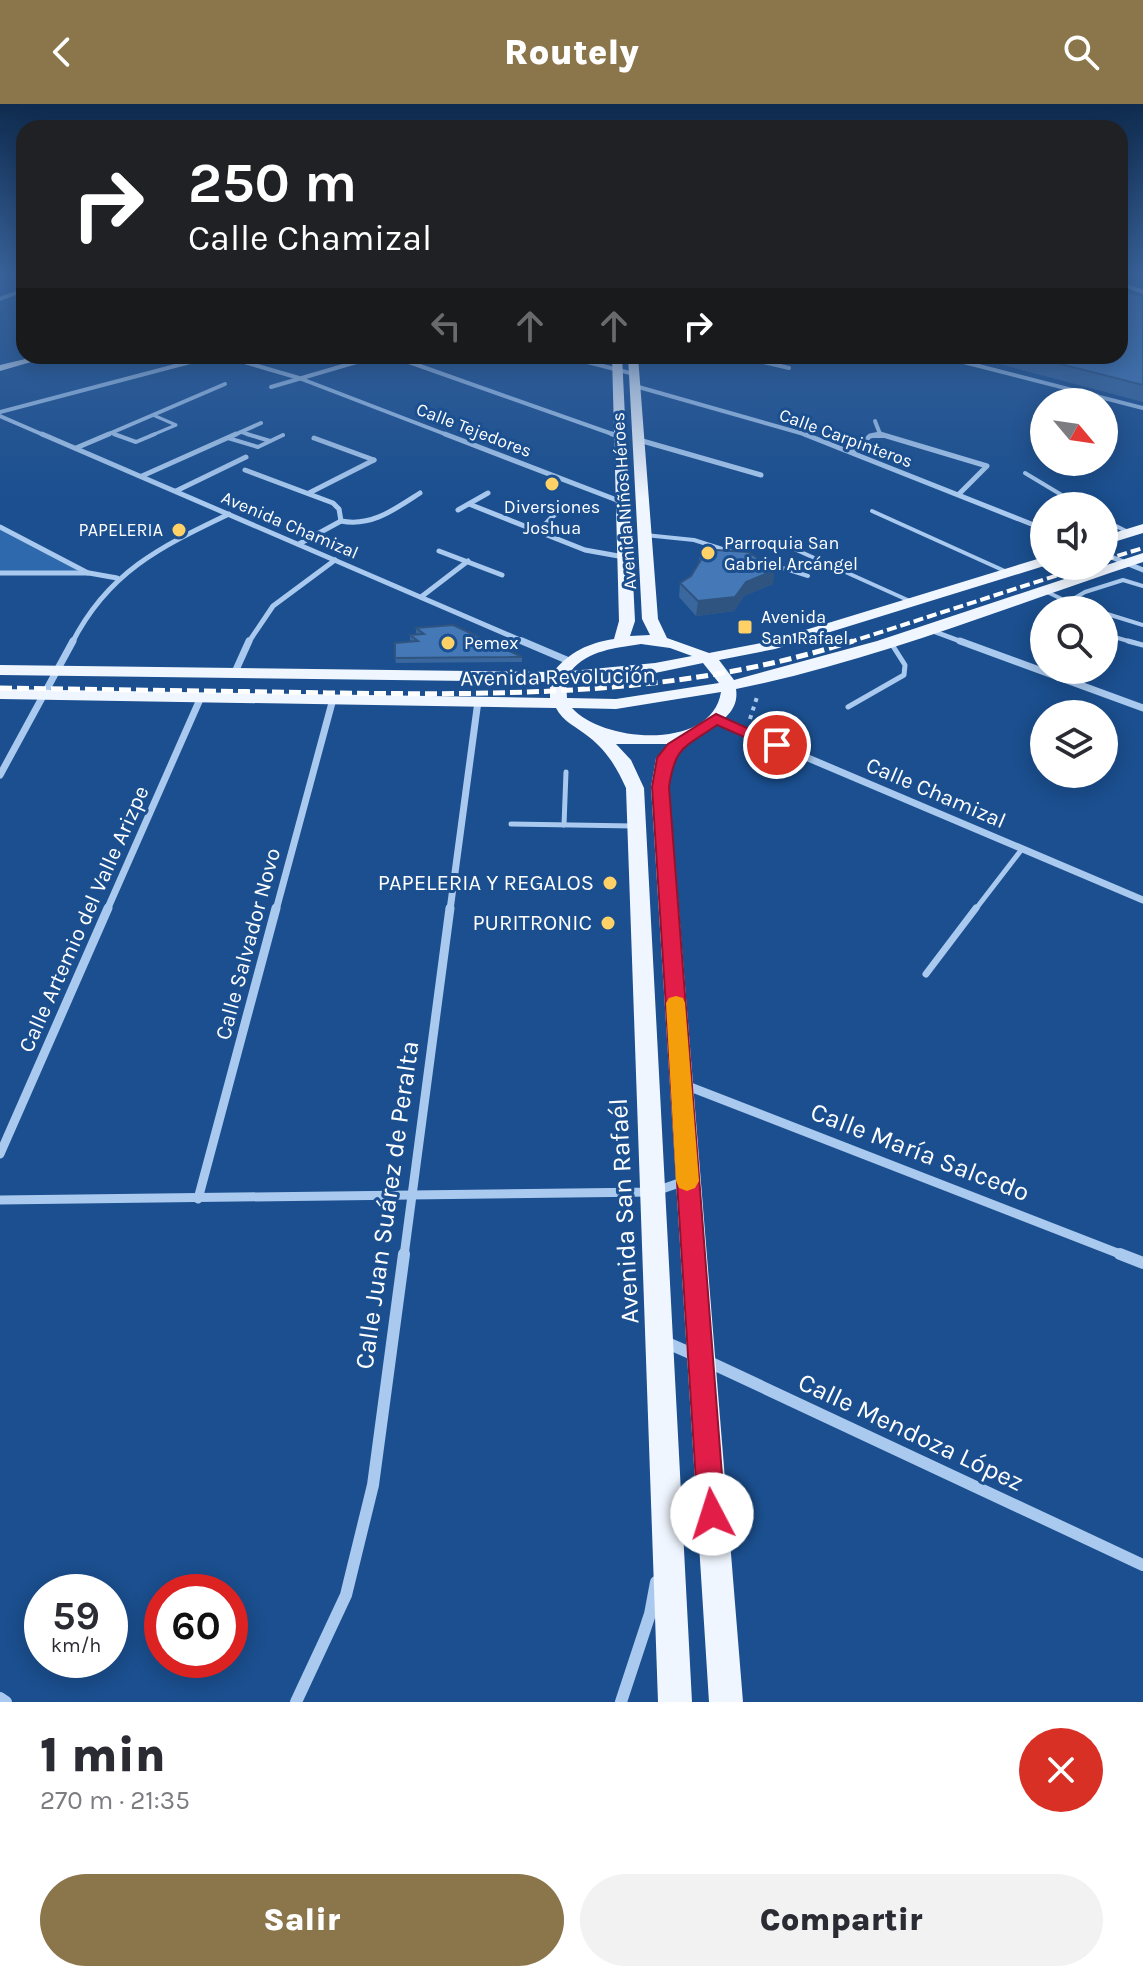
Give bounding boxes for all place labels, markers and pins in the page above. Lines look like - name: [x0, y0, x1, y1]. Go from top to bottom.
- marker: Diversiones Joshua: [543, 475, 561, 493]
- place label: Diversiones Joshua: [504, 496, 600, 539]
- place label: PAPELERIA: [78, 519, 163, 541]
- marker: PAPELERIA: [170, 521, 188, 539]
- place label: Parroquia San Gabriel Arcángel: [724, 532, 858, 575]
- marker: Parroquia San Gabriel Arcángel: [699, 544, 717, 562]
- place label: Avenida San Rafael: [761, 606, 848, 649]
- marker: Avenida San Rafael: [736, 618, 754, 636]
- place label: Pemex: [464, 632, 519, 654]
- marker: Pemex: [439, 634, 457, 652]
- pin: [743, 711, 811, 779]
- place label: PAPELERIA Y REGALOS: [378, 870, 594, 896]
- marker: PAPELERIA Y REGALOS: [601, 874, 619, 892]
- place label: PURITRONIC: [472, 910, 592, 936]
- marker: PURITRONIC: [599, 914, 617, 932]

